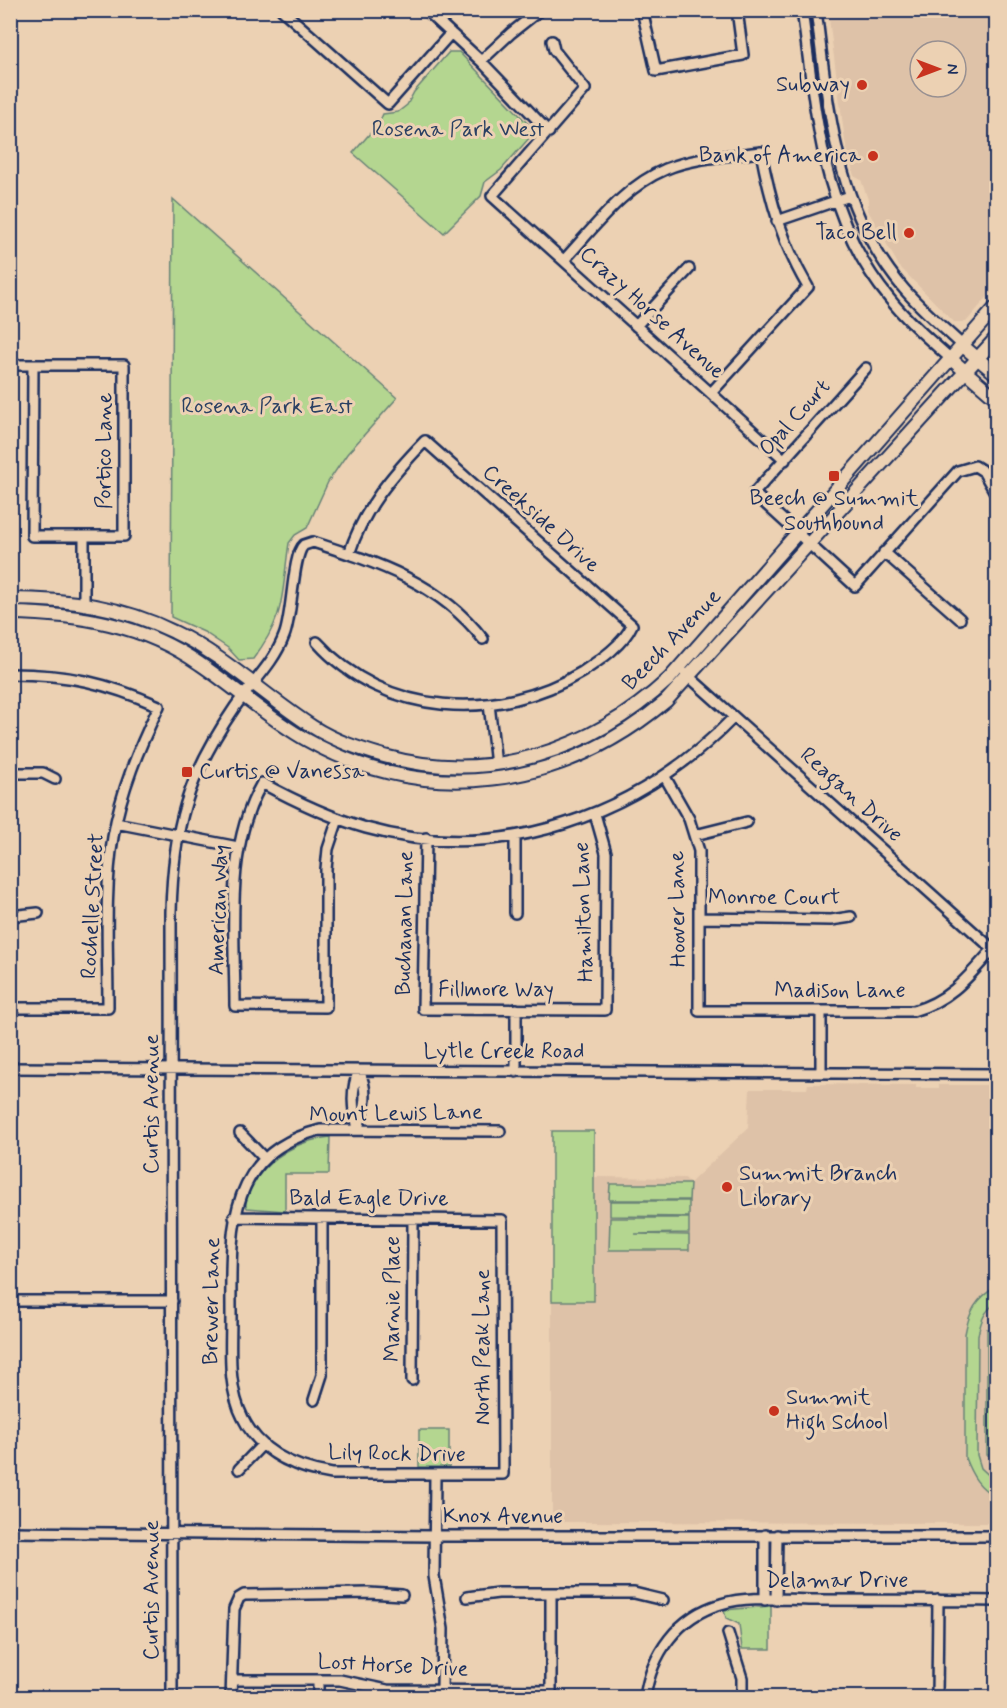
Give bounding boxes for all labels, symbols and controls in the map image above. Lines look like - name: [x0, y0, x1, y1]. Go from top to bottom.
- north arrow: [908, 39, 968, 99]
- text: N: [941, 64, 962, 74]
- place label: Subway: [776, 71, 850, 99]
- marker: Subway: [855, 78, 869, 92]
- park label: Rosena Park West: [372, 116, 544, 144]
- place label: Bank of America: [699, 142, 862, 170]
- marker: Bank of America: [866, 149, 880, 163]
- place label: Taco Bell: [815, 219, 897, 247]
- marker: Taco Bell: [902, 226, 916, 240]
- street label: Crazy Horse Avenue: [573, 240, 731, 386]
- street label: Opal Court: [753, 374, 837, 462]
- street label: Portico Lane: [91, 393, 119, 509]
- park label: Rosena Park East: [181, 393, 353, 421]
- street label: Creekside Drive: [476, 459, 606, 579]
- marker: Beech @ Summit Southbound: [827, 469, 841, 483]
- place label: Beech @ Summit Southbound: [749, 485, 919, 538]
- street label: Beech Avenue: [616, 583, 728, 697]
- street label: Reagan Drive: [792, 741, 908, 851]
- place label: Curtis @ Vanessa: [199, 758, 365, 786]
- marker: Curtis @ Vanessa: [180, 765, 194, 779]
- street label: Rochelle Street: [75, 832, 111, 980]
- street label: Hamilton Lane: [568, 841, 600, 983]
- street label: American Way: [203, 844, 235, 976]
- street label: Buchanan Lane: [390, 850, 420, 996]
- street label: Hoover Lane: [663, 850, 693, 968]
- street label: Monroe Court: [708, 884, 840, 912]
- street label: Fillmore Way: [438, 976, 554, 1004]
- street label: Madison Lane: [774, 977, 906, 1005]
- street label: Curtis Avenue: [138, 1034, 166, 1174]
- street label: Lytle Creek Road: [424, 1038, 584, 1066]
- street label: Mount Lewis Lane: [309, 1098, 483, 1130]
- place label: Summit Branch Library: [739, 1160, 897, 1213]
- marker: Summit Branch Library: [720, 1180, 734, 1194]
- street label: Bald Eagle Drive: [289, 1185, 449, 1214]
- street label: Marnie Place: [379, 1236, 407, 1362]
- street label: Brewer Lane: [197, 1237, 227, 1365]
- street label: North Peak Lane: [469, 1269, 497, 1425]
- place label: Summit High School: [786, 1384, 889, 1440]
- marker: Summit High School: [767, 1404, 781, 1418]
- street label: Lily Rock Drive: [328, 1439, 466, 1469]
- street label: Knox Avenue: [443, 1503, 563, 1531]
- street label: Curtis Avenue: [138, 1520, 166, 1660]
- street label: Delamar Drive: [766, 1567, 908, 1595]
- street label: Lost Horse Drive: [317, 1648, 469, 1684]

